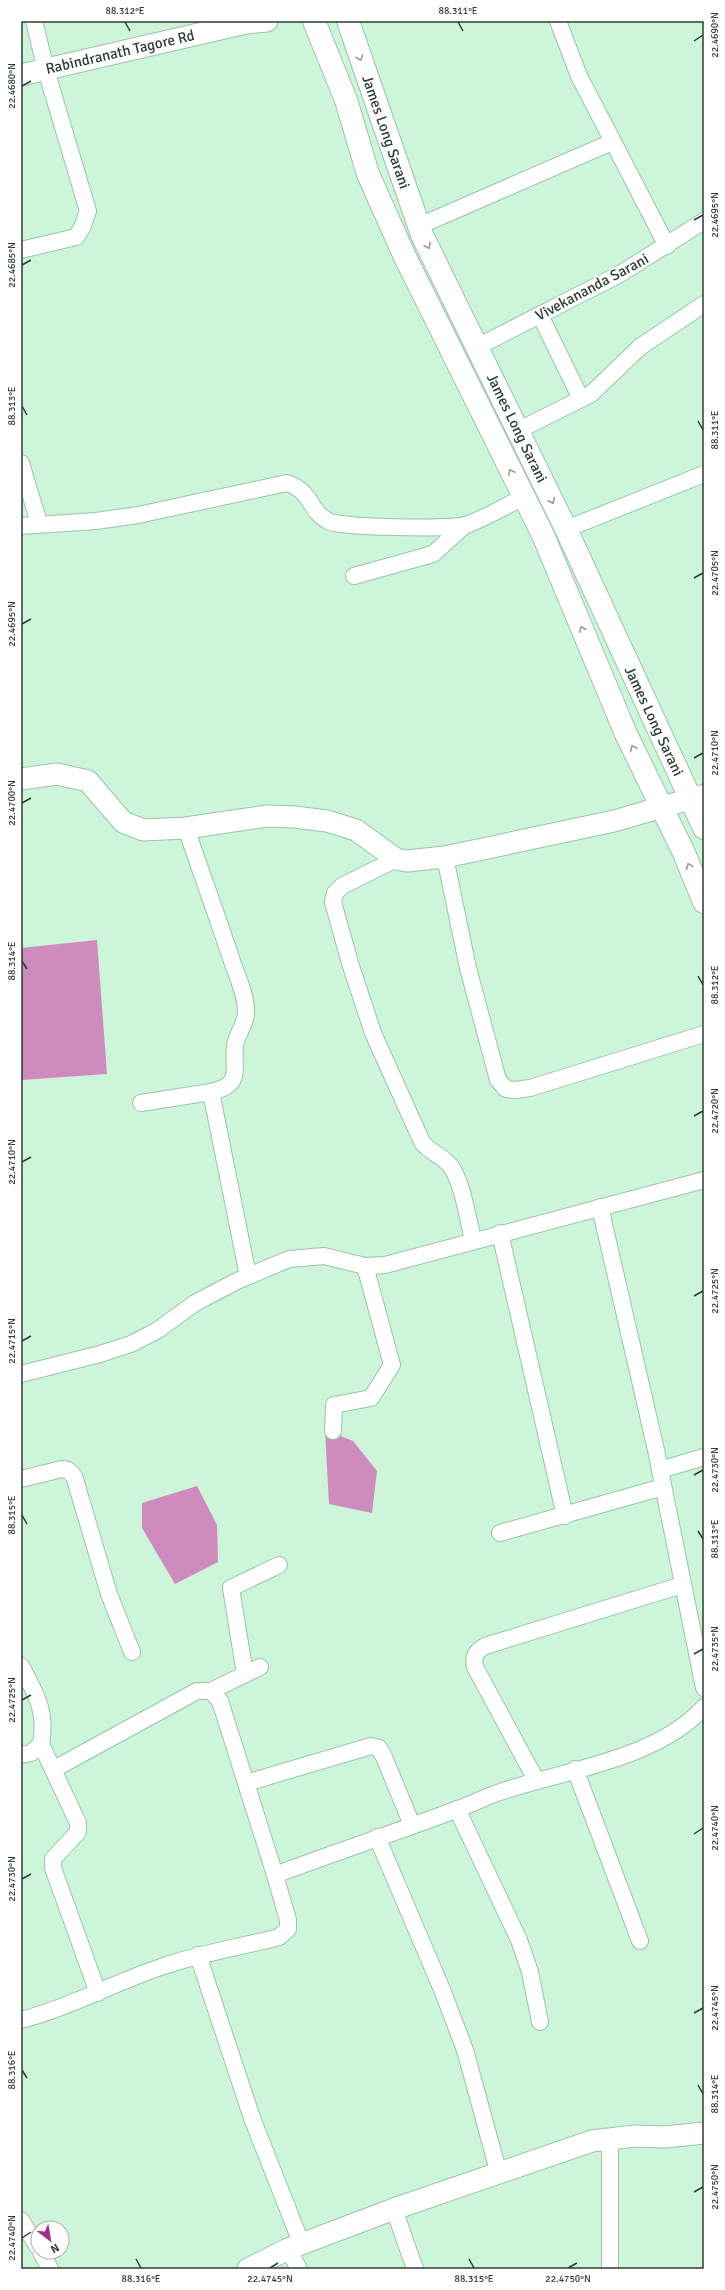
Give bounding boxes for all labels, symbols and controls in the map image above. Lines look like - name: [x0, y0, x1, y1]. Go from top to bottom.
- text: 88.312°E: [106, 5, 145, 17]
- text: 88.311°E: [439, 5, 478, 17]
- text: 22.4690°N: [709, 12, 721, 58]
- street label: Rabindranath Tagore Rd: [44, 26, 196, 78]
- one-way arrow: [355, 54, 364, 61]
- text: 22.4680°N: [6, 63, 18, 109]
- street label: James Long Sarani: [358, 73, 414, 191]
- text: 22.4695°N: [709, 192, 721, 238]
- text: 22.4685°N: [6, 242, 18, 288]
- one-way arrow: [423, 242, 431, 249]
- street label: Vivekananda Sarani: [532, 250, 652, 324]
- street label: James Long Sarani: [483, 371, 551, 485]
- text: 88.313°E: [6, 386, 18, 426]
- text: 88.311°E: [709, 410, 721, 450]
- one-way arrow: [508, 469, 516, 476]
- one-way arrow: [548, 497, 555, 505]
- text: 22.4705°N: [709, 550, 721, 596]
- text: 22.4695°N: [6, 601, 18, 647]
- one-way arrow: [579, 625, 587, 632]
- street label: James Long Sarani: [621, 663, 687, 779]
- text: 22.4710°N: [709, 730, 721, 776]
- one-way arrow: [630, 745, 638, 753]
- text: 22.4700°N: [6, 780, 18, 826]
- one-way arrow: [686, 862, 694, 869]
- text: 88.314°E: [6, 941, 18, 981]
- text: 88.312°E: [709, 965, 721, 1005]
- text: 22.4720°N: [709, 1088, 721, 1134]
- text: 22.4710°N: [6, 1139, 18, 1185]
- text: 22.4725°N: [709, 1268, 721, 1314]
- text: 22.4715°N: [6, 1318, 18, 1364]
- text: 22.4730°N: [709, 1447, 721, 1493]
- text: 88.315°E: [6, 1495, 18, 1535]
- text: 88.313°E: [709, 1519, 721, 1559]
- text: 22.4735°N: [709, 1626, 721, 1672]
- text: 22.4725°N: [6, 1677, 18, 1723]
- text: 22.4740°N: [709, 1805, 721, 1851]
- text: 22.4730°N: [6, 1856, 18, 1902]
- text: 22.4745°N: [709, 1985, 721, 2031]
- text: 88.316°E: [6, 2050, 18, 2090]
- text: 88.314°E: [709, 2074, 721, 2114]
- text: 22.4750°N: [709, 2164, 721, 2210]
- text: 22.4740°N: [6, 2215, 18, 2261]
- north arrow: [30, 2220, 70, 2260]
- text: N: [48, 2241, 62, 2256]
- text: 88.316°E: [122, 2273, 161, 2285]
- text: 22.4745°N: [247, 2273, 293, 2285]
- text: 88.315°E: [455, 2273, 494, 2285]
- text: 22.4750°N: [545, 2273, 591, 2285]

